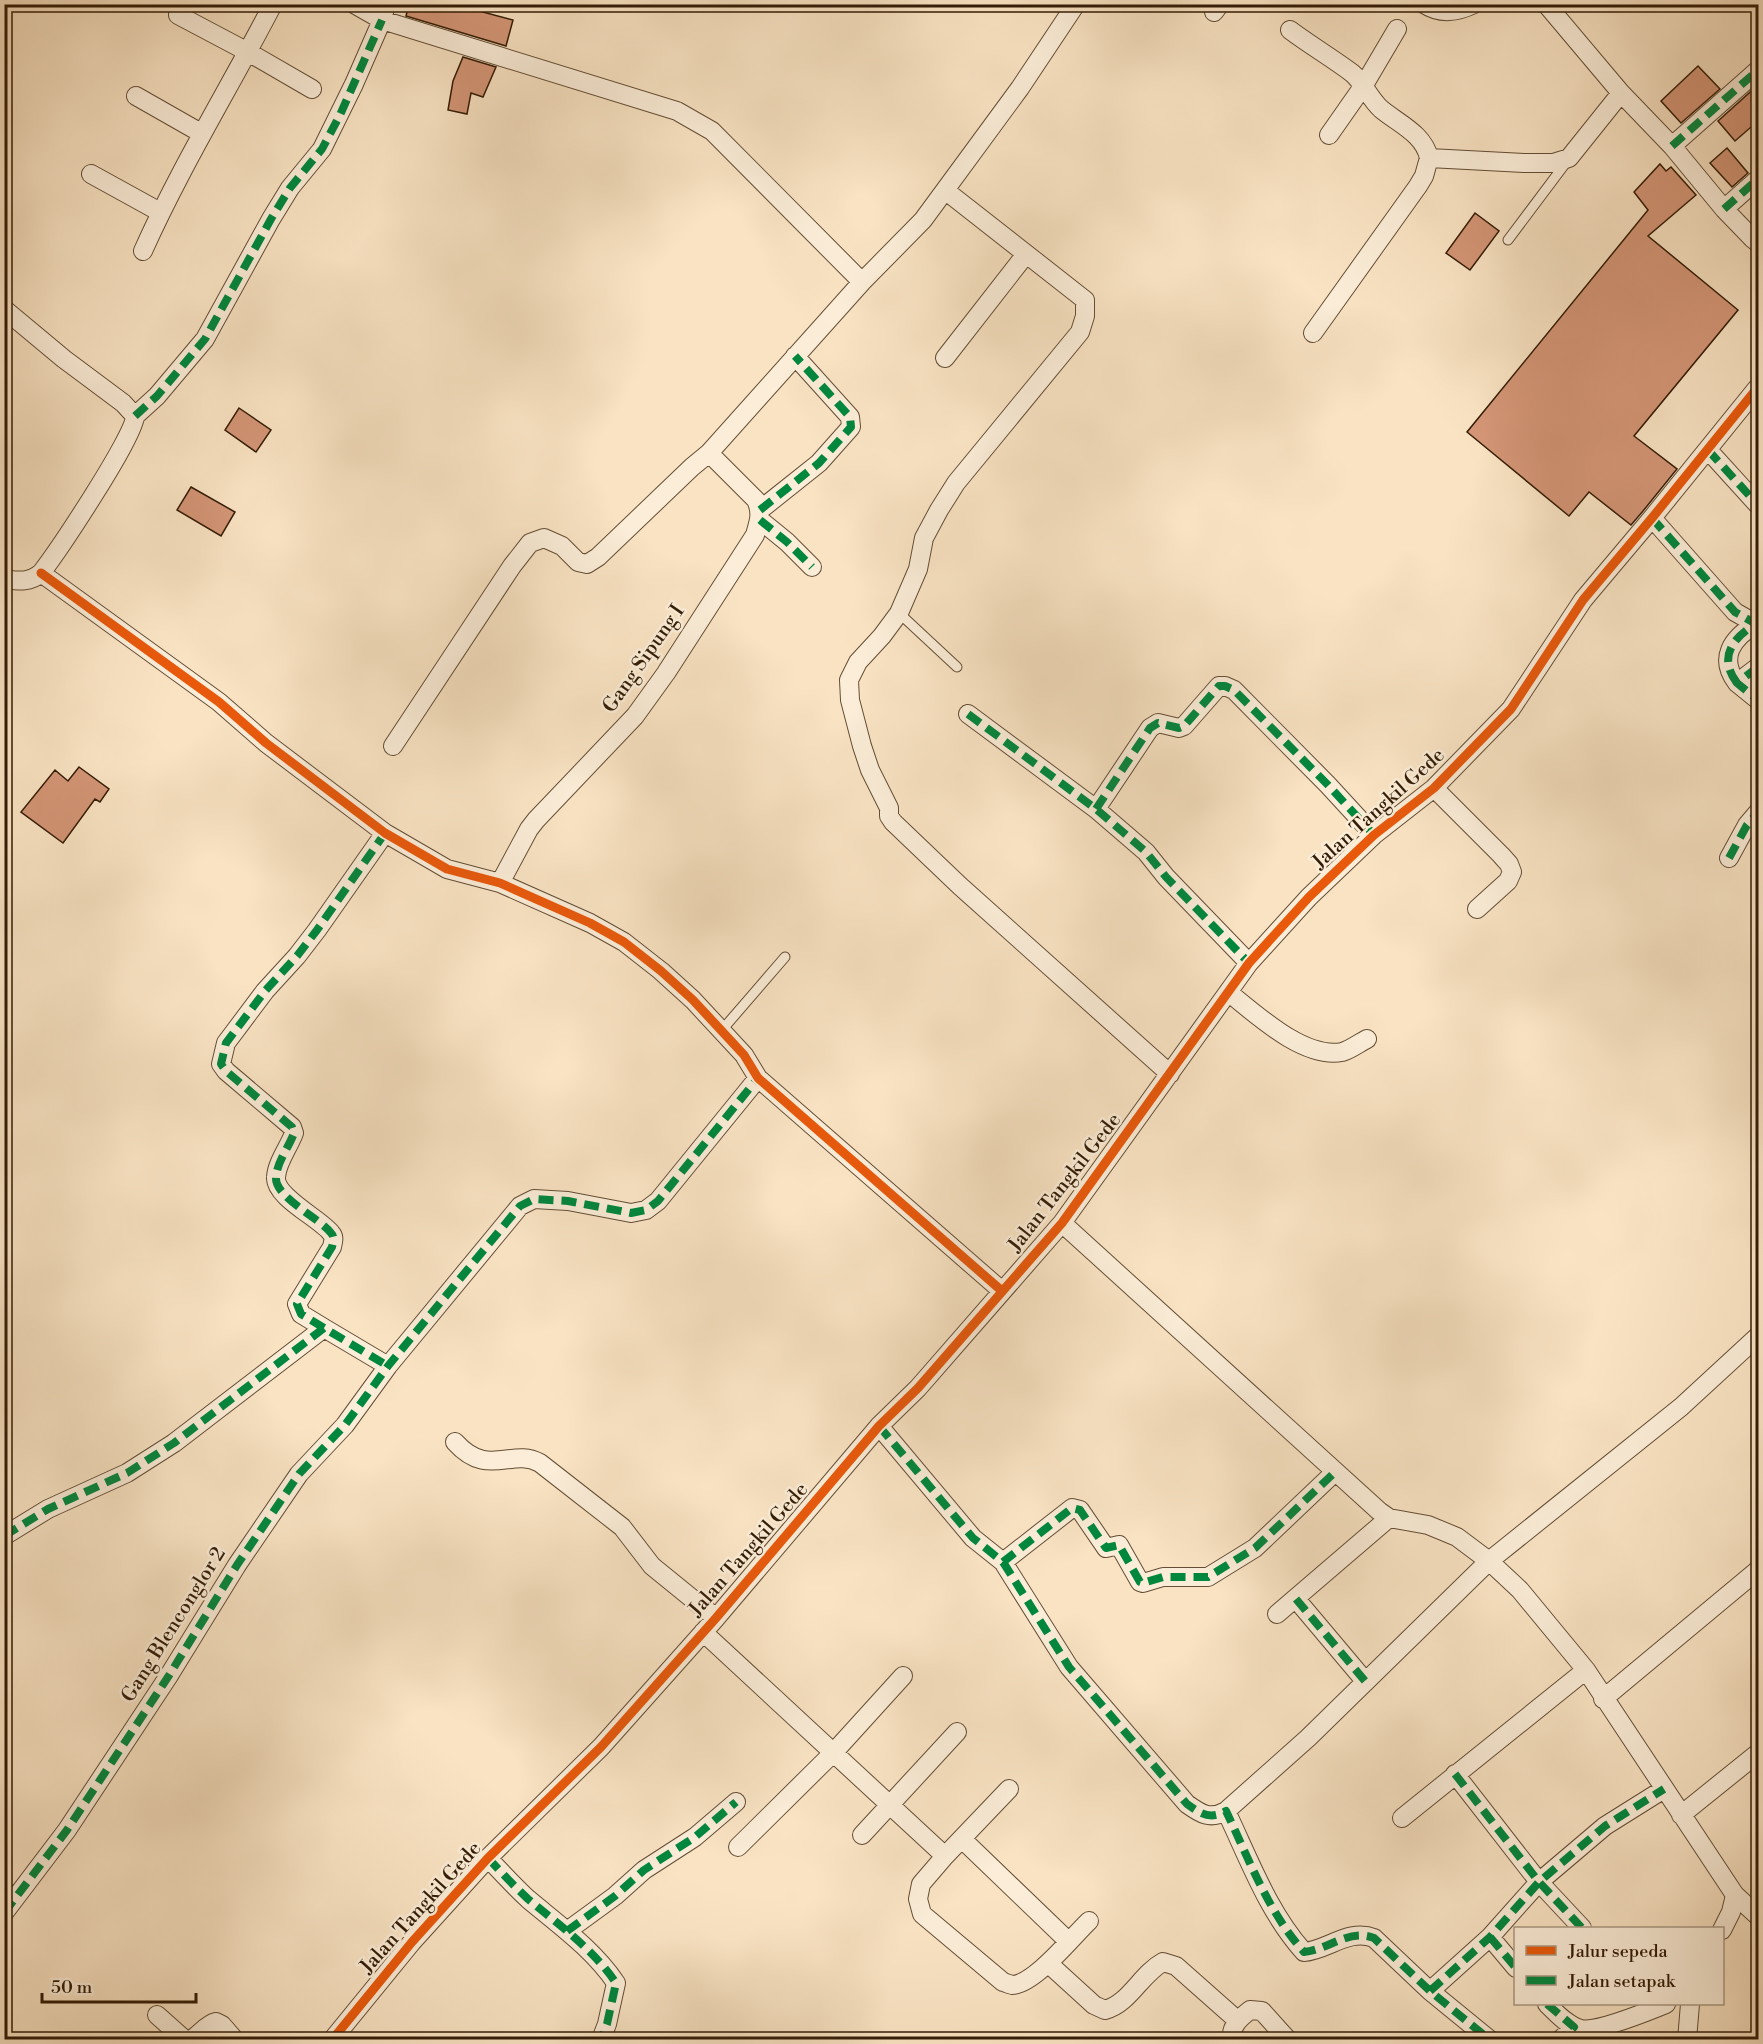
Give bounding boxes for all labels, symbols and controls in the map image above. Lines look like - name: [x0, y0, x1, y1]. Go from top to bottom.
- street label: Gang Sipung I: [598, 600, 691, 718]
- street label: Jalan Tangkil Gede: [1307, 743, 1450, 876]
- street label: Jalan Tangkil Gede: [1002, 1109, 1127, 1258]
- street label: Jalan Tangkil Gede: [683, 1478, 814, 1623]
- street label: Gang Blenconglor 2: [116, 1543, 232, 1707]
- street label: Jalan Tangkil Gede: [354, 1837, 487, 1980]
- legend: [1514, 1927, 1724, 2005]
- text: Jalur sepeda: [1567, 1940, 1669, 1963]
- scale bar: [42, 1966, 196, 2004]
- text: Jalan setapak: [1567, 1970, 1677, 1993]
- text: 50 m: [51, 1976, 93, 1999]

